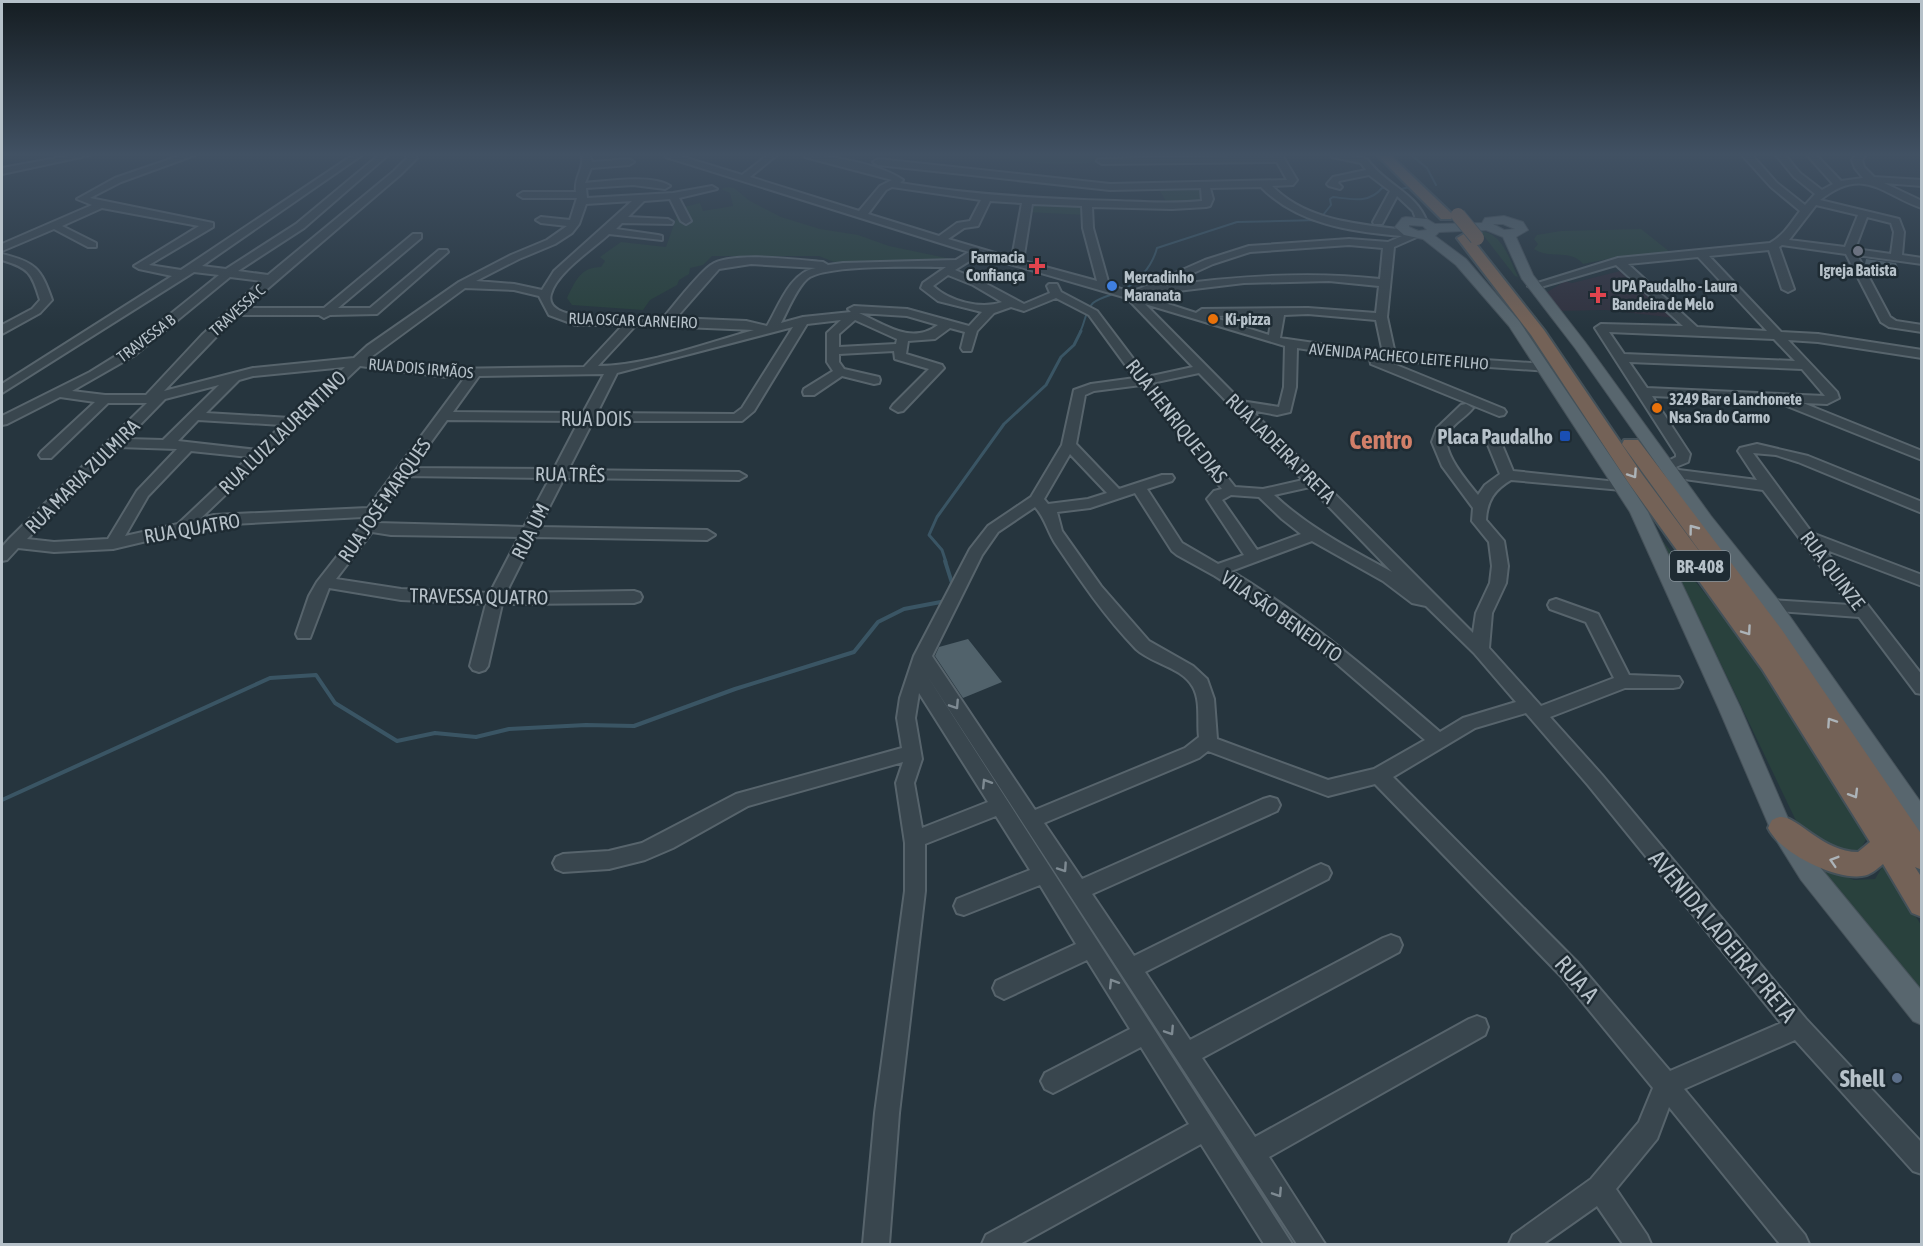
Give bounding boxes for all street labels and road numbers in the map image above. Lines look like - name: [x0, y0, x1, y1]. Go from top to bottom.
- street label: TRAVESSA C: [206, 281, 268, 339]
- street label: RUA OSCAR CARNEIRO: [568, 309, 698, 331]
- street label: TRAVESSA B: [113, 310, 179, 366]
- street label: AVENIDA PACHECO LEITE FILHO: [1309, 339, 1489, 373]
- street label: RUA DOIS IRMÃOS: [368, 354, 475, 382]
- street label: RUA HENRIQUE DIAS: [1122, 355, 1232, 487]
- street label: RUA LUIZ LAURENTINO: [214, 365, 350, 499]
- street label: RUA LADEIRA PRETA: [1221, 388, 1341, 508]
- street label: RUA DOIS: [561, 407, 631, 430]
- street label: RUA MARIA ZULMIRA: [20, 414, 144, 538]
- street label: RUA JOSÉ MARQUES: [333, 434, 435, 566]
- street label: RUA TRÊS: [535, 462, 605, 486]
- street label: RUA UM: [506, 499, 554, 563]
- street label: RUA QUATRO: [142, 508, 242, 548]
- street label: RUA QUINZE: [1796, 526, 1870, 614]
- road number: BR-408: [1670, 551, 1730, 581]
- street label: VILA SÃO BENEDITO: [1217, 566, 1347, 666]
- street label: TRAVESSA QUATRO: [410, 583, 548, 609]
- street label: AVENIDA LADEIRA PRETA: [1643, 845, 1803, 1027]
- street label: RUA A: [1549, 950, 1605, 1008]

